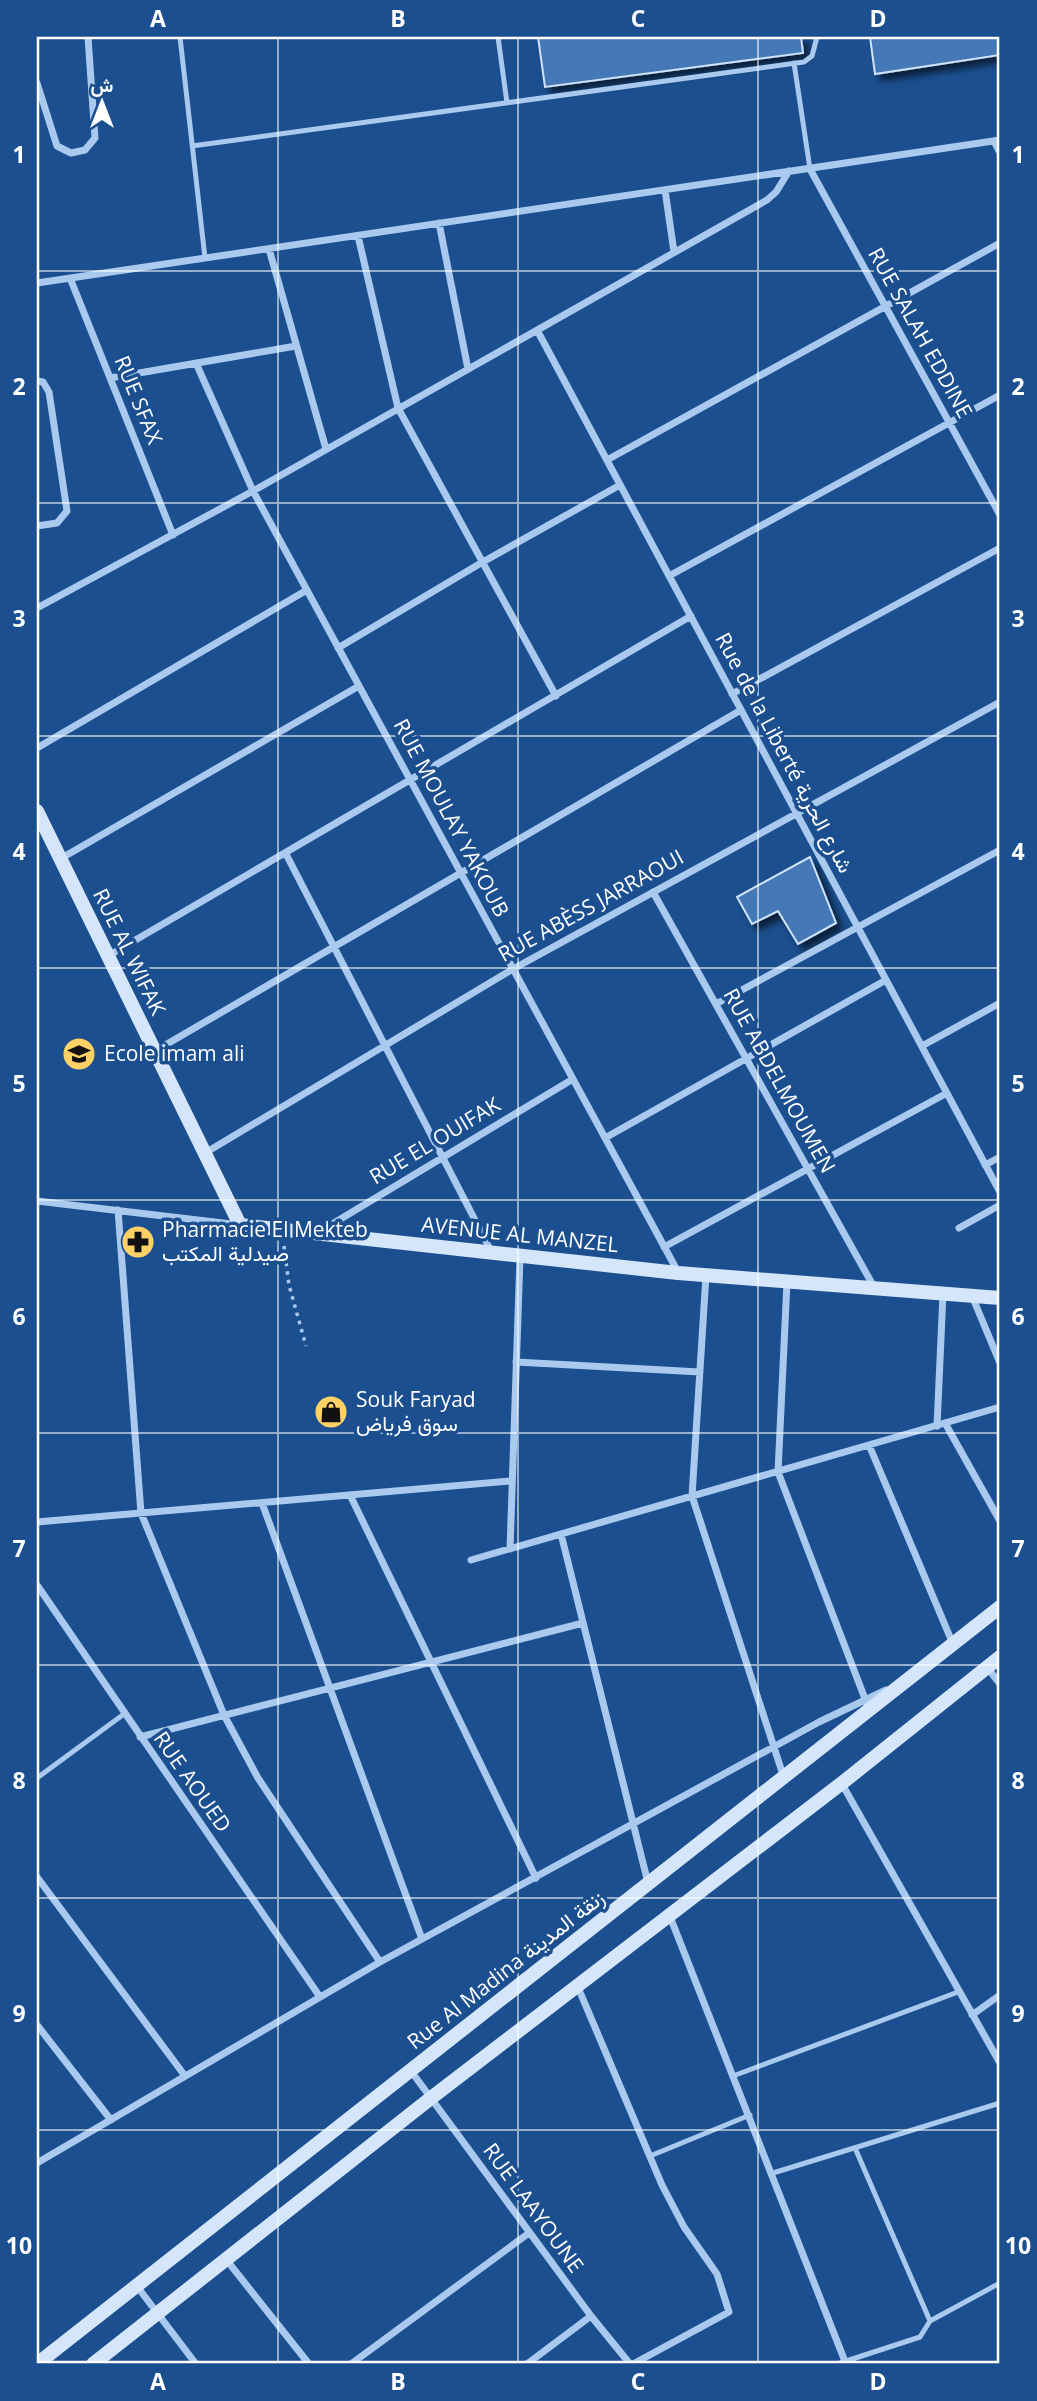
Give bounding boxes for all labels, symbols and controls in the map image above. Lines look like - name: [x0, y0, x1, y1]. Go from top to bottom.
- text: A: [150, 2, 166, 34]
- text: B: [390, 2, 406, 34]
- text: C: [631, 2, 645, 34]
- text: D: [869, 2, 887, 34]
- north arrow: [66, 66, 136, 136]
- text: ش: [91, 72, 114, 98]
- text: 1: [12, 138, 26, 170]
- text: 1: [1011, 138, 1025, 170]
- street label: RUE SALAH EDDINE: [862, 242, 979, 423]
- street label: RUE SFAX: [108, 351, 170, 449]
- text: 2: [12, 370, 26, 402]
- text: 2: [1011, 370, 1025, 402]
- text: 3: [12, 602, 26, 634]
- text: 3: [1011, 602, 1025, 634]
- street label: Rue de la Liberté شارع الحرية: [709, 628, 860, 878]
- street label: RUE MOULAY YAKOUB: [388, 714, 516, 921]
- text: 4: [12, 835, 26, 867]
- text: 4: [1011, 835, 1025, 867]
- street label: RUE ABÈSS JARRAOUI: [493, 842, 688, 968]
- street label: RUE AL WIFAK: [87, 884, 173, 1020]
- street label: RUE ABDELMOUMEN: [717, 983, 842, 1178]
- school or university icon: Ecole imam ali: [60, 1035, 98, 1073]
- place label: Ecole imam ali: [104, 1039, 245, 1067]
- text: 5: [12, 1067, 26, 1099]
- text: 5: [1011, 1067, 1025, 1099]
- street label: RUE EL OUIFAK: [364, 1090, 505, 1190]
- street label: AVENUE AL MANZEL: [420, 1210, 620, 1258]
- place label: Pharmacie El Mekteb صيدلية المكتب: [162, 1215, 368, 1267]
- pharmacy icon: Pharmacie El Mekteb صيدلية المكتب: [119, 1223, 157, 1261]
- text: 6: [12, 1300, 26, 1332]
- text: 6: [1011, 1300, 1025, 1332]
- place label: Souk Faryad سوق فرياض: [356, 1385, 476, 1437]
- shop icon: Souk Faryad سوق فرياض: [312, 1393, 350, 1431]
- text: 7: [12, 1532, 26, 1564]
- text: 7: [1011, 1532, 1025, 1564]
- street label: RUE AOUED: [148, 1725, 238, 1837]
- text: 8: [12, 1764, 26, 1796]
- text: 8: [1011, 1764, 1025, 1796]
- street label: Rue Al Madina زنقة المدينة: [401, 1883, 610, 2055]
- text: 9: [12, 1997, 26, 2029]
- text: 9: [1011, 1997, 1025, 2029]
- street label: RUE LAAYOUNE: [477, 2137, 590, 2278]
- text: 10: [6, 2229, 32, 2261]
- text: 10: [1005, 2229, 1031, 2261]
- text: A: [150, 2365, 166, 2397]
- text: B: [390, 2365, 406, 2397]
- text: C: [631, 2365, 645, 2397]
- text: D: [869, 2365, 887, 2397]

